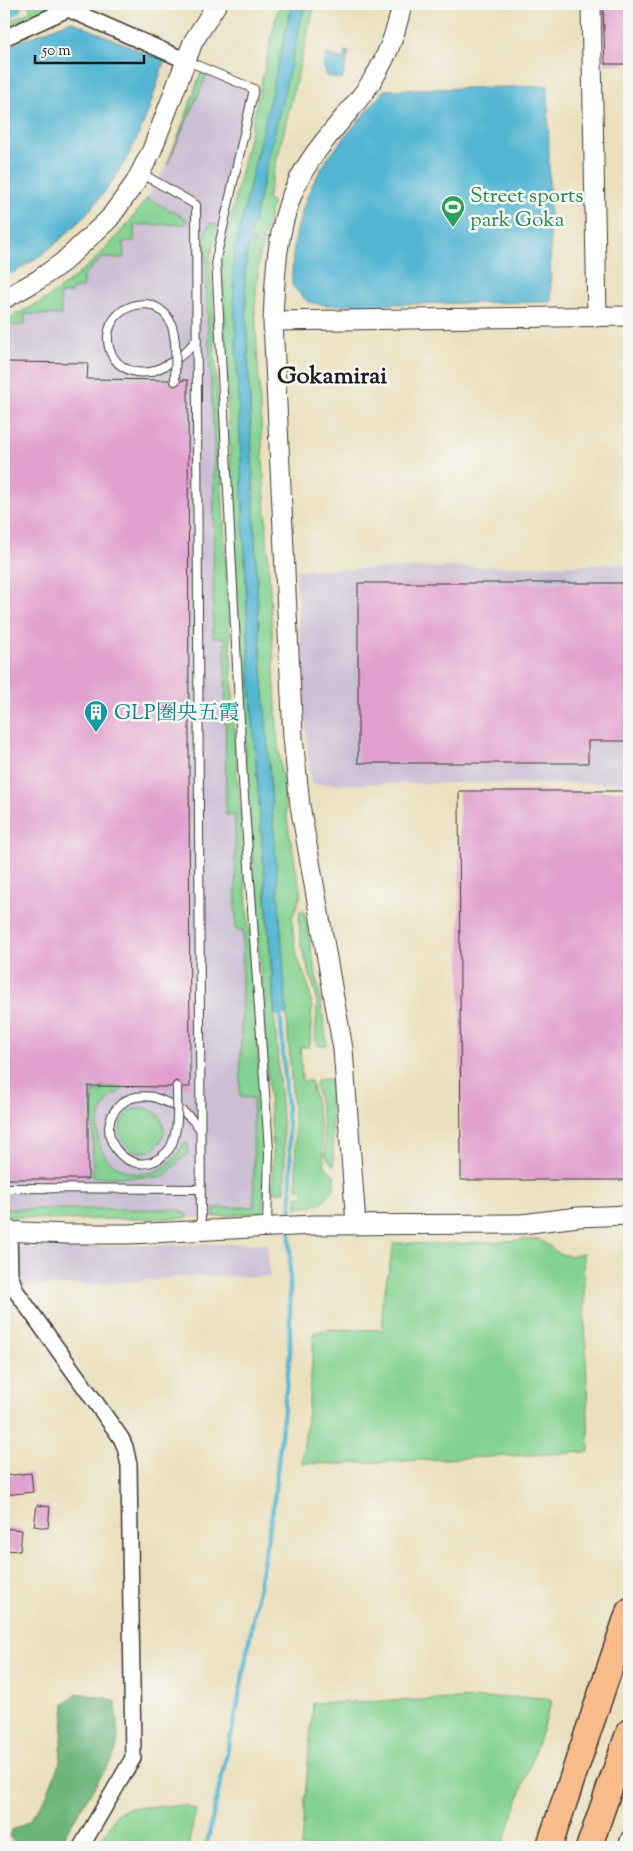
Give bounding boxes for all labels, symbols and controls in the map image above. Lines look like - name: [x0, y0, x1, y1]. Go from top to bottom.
- scale bar: [35, 32, 144, 64]
- text: 50 m: [41, 41, 71, 62]
- place label: Street sports park Goka: [470, 182, 583, 236]
- sports icon: Street sports park Goka: [440, 194, 466, 228]
- district label: Gokamirai: [277, 360, 387, 394]
- building icon: GLP圏央五霞: [83, 699, 109, 733]
- place label: GLP圏央五霞: [114, 699, 240, 729]

